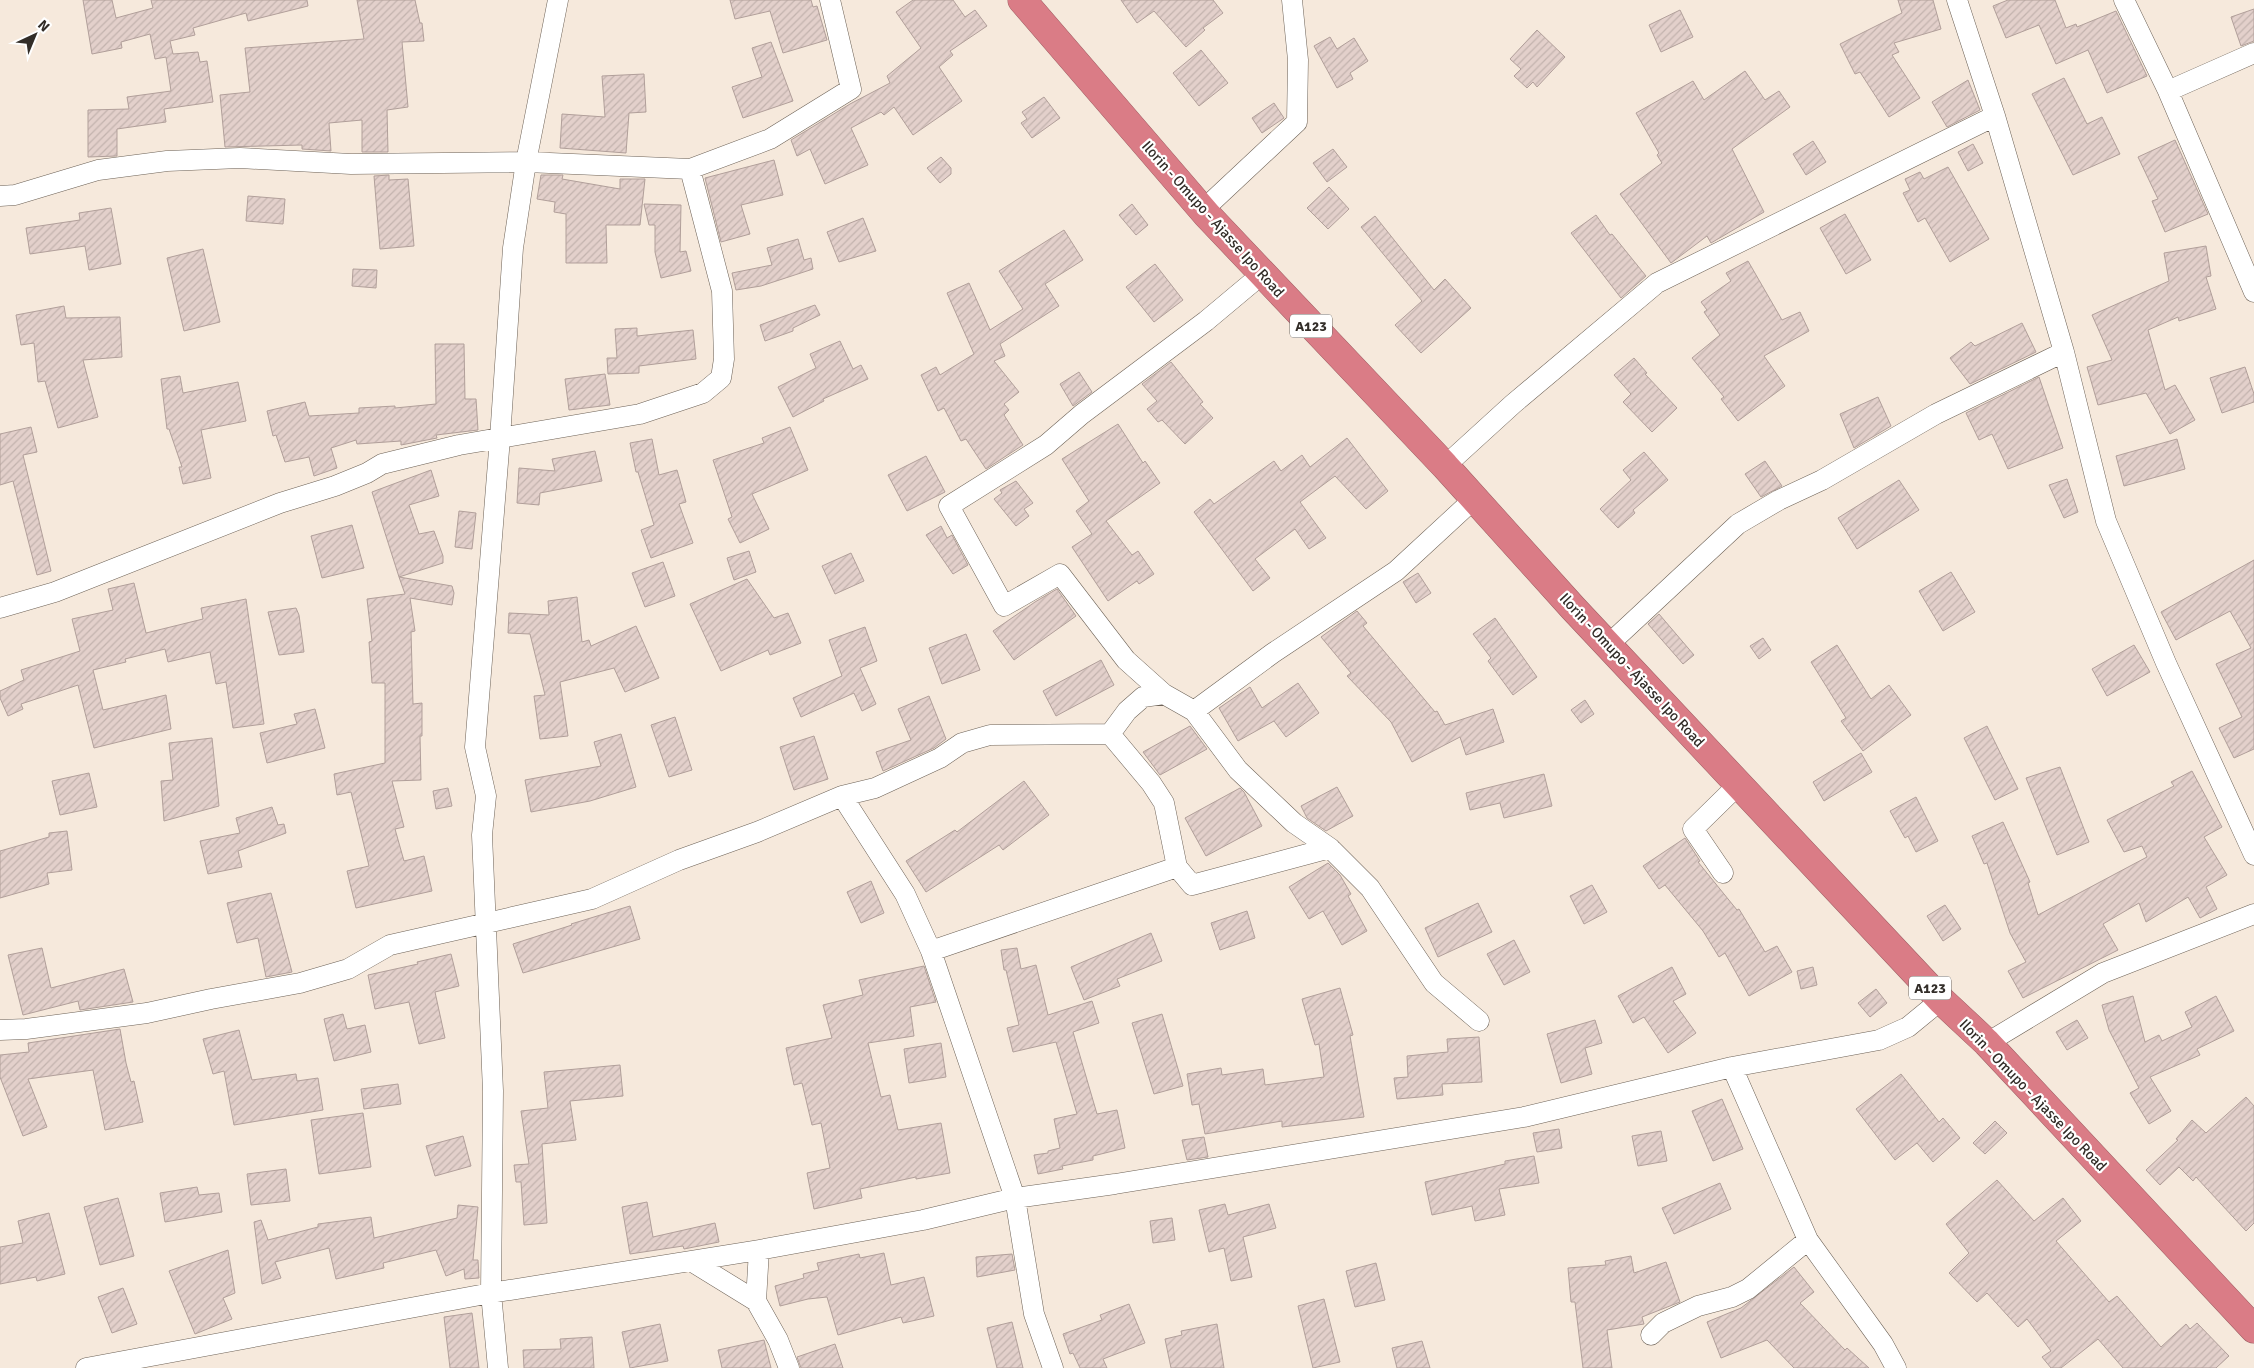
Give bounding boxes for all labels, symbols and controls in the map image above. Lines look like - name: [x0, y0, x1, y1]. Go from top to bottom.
- north arrow: [10, 10, 60, 60]
- text: N: [34, 17, 53, 36]
- street label: Ilorin - Omupo - Ajasse Ipo Road: [1138, 137, 1288, 301]
- road number: A123: [1290, 314, 1332, 338]
- street label: Ilorin - Omupo - Ajasse Ipo Road: [1556, 589, 1708, 751]
- road number: A123: [1909, 976, 1951, 1000]
- street label: Ilorin - Omupo - Ajasse Ipo Road: [1956, 1015, 2110, 1175]

